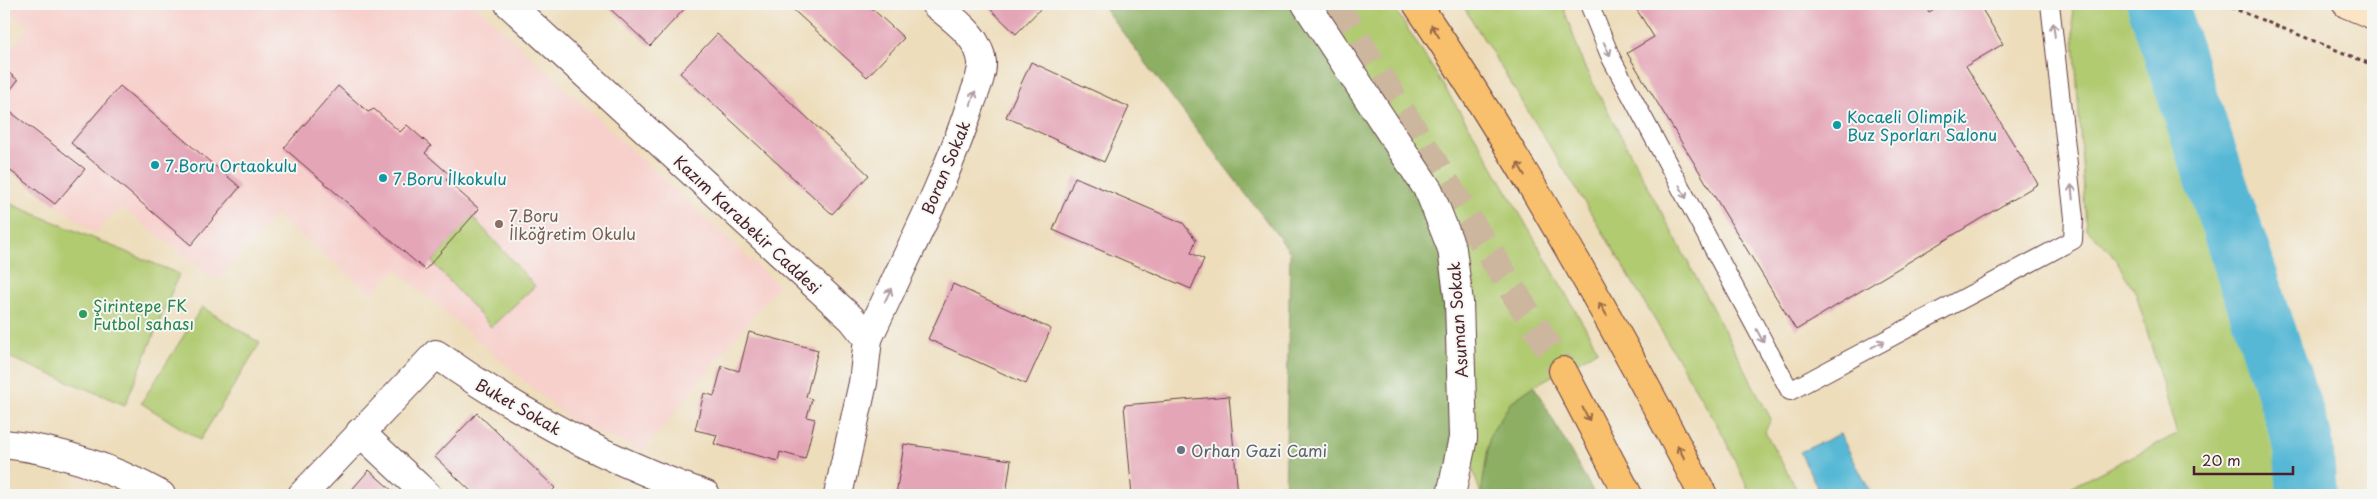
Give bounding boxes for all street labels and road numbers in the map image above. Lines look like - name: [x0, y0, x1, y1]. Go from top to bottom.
- street label: Boran Sokak: [914, 116, 976, 218]
- street label: Kazım Karabekir Caddesi: [669, 149, 827, 299]
- street label: Asuman Sokak: [1441, 261, 1473, 379]
- street label: Buket Sokak: [472, 372, 566, 440]

